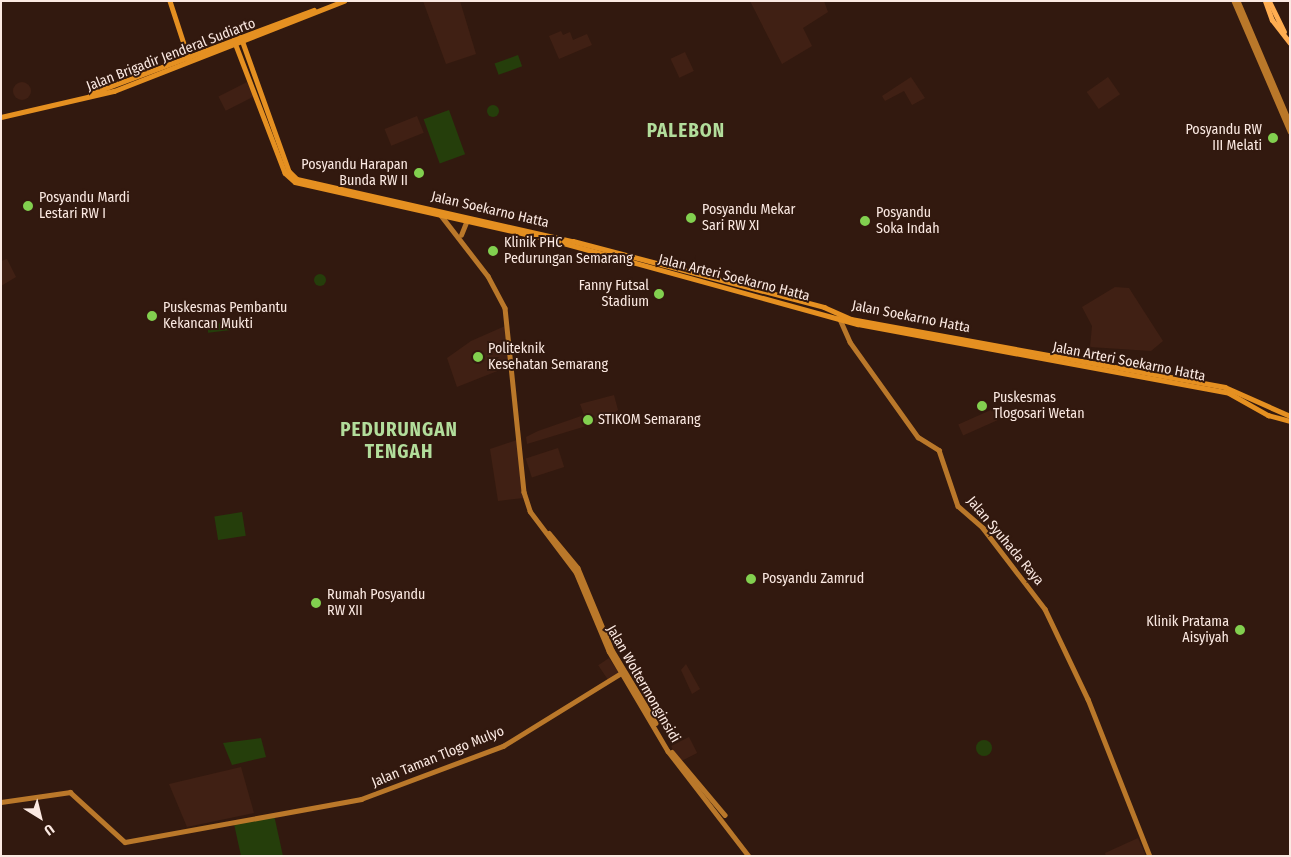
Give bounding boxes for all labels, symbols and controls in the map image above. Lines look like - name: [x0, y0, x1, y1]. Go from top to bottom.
- street label: Jalan Brigadir Jenderal Sudiarto: [84, 15, 258, 95]
- district label: PALEBON: [646, 120, 726, 142]
- place label: Posyandu RW III Melati: [1185, 122, 1262, 154]
- marker: Posyandu RW III Melati: [1266, 131, 1280, 145]
- place label: Posyandu Harapan Bunda RW II: [301, 157, 408, 190]
- marker: Posyandu Harapan Bunda RW II: [412, 166, 426, 180]
- street label: Jalan Soekarno Hatta: [430, 188, 550, 232]
- place label: Posyandu Mardi Lestari RW I: [39, 190, 130, 222]
- marker: Posyandu Mardi Lestari RW I: [21, 199, 35, 213]
- place label: Posyandu Mekar Sari RW XI: [702, 202, 795, 234]
- place label: Posyandu Soka Indah: [876, 205, 940, 238]
- marker: Posyandu Mekar Sari RW XI: [684, 211, 698, 225]
- marker: Posyandu Soka Indah: [858, 214, 872, 228]
- place label: Klinik PHC Pedurungan Semarang: [504, 235, 633, 268]
- marker: Klinik PHC Pedurungan Semarang: [486, 244, 500, 258]
- street label: Jalan Arteri Soekarno Hatta: [657, 251, 811, 305]
- place label: Fanny Futsal Stadium: [579, 278, 649, 310]
- marker: Fanny Futsal Stadium: [653, 288, 665, 300]
- street label: Jalan Soekarno Hatta: [850, 297, 972, 337]
- place label: Puskesmas Pembantu Kekancan Mukti: [163, 300, 287, 332]
- marker: Puskesmas Pembantu Kekancan Mukti: [145, 309, 159, 323]
- street label: Jalan Arteri Soekarno Hatta: [1051, 339, 1207, 385]
- place label: Politeknik Kesehatan Semarang: [488, 341, 608, 374]
- marker: Politeknik Kesehatan Semarang: [472, 351, 484, 363]
- place label: Puskesmas Tlogosari Wetan: [993, 390, 1085, 422]
- marker: Puskesmas Tlogosari Wetan: [975, 399, 989, 413]
- place label: STIKOM Semarang: [598, 412, 701, 428]
- marker: STIKOM Semarang: [582, 414, 594, 426]
- district label: PEDURUNGAN TENGAH: [339, 419, 459, 463]
- street label: Jalan Syuhada Raya: [963, 493, 1047, 589]
- place label: Posyandu Zamrud: [762, 571, 864, 587]
- marker: Posyandu Zamrud: [744, 572, 758, 586]
- place label: Rumah Posyandu RW XII: [327, 587, 425, 620]
- marker: Rumah Posyandu RW XII: [309, 596, 323, 610]
- place label: Klinik Pratama Aisyiyah: [1146, 614, 1229, 646]
- street label: Jalan Woltermonginsidi: [603, 622, 683, 746]
- marker: Klinik Pratama Aisyiyah: [1233, 623, 1247, 637]
- street label: Jalan Taman Tlogo Mulyo: [369, 723, 507, 791]
- north arrow: [15, 792, 65, 842]
- text: U: [41, 820, 57, 839]

